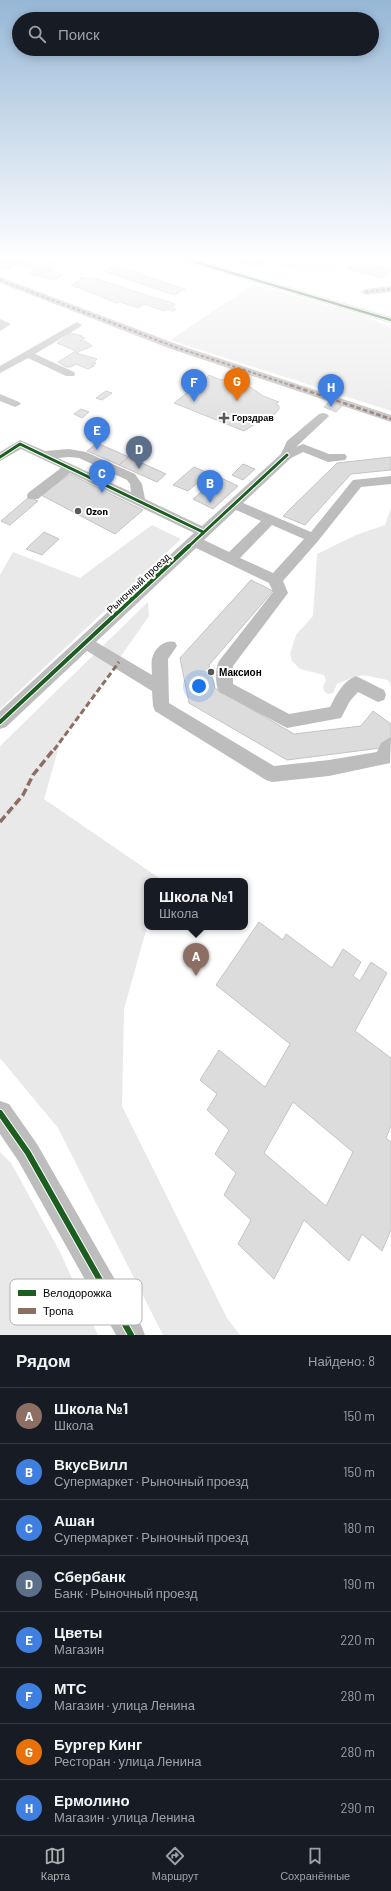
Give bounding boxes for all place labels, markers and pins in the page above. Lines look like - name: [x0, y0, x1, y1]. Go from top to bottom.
- pin: G: [224, 368, 250, 401]
- pin: F: [181, 369, 207, 402]
- pin: H: [318, 374, 344, 407]
- place label: Горздрав: [232, 412, 274, 423]
- marker: Горздрав: [219, 413, 229, 423]
- pin: E: [84, 417, 110, 450]
- pin: D: [126, 436, 152, 469]
- pin: C: [89, 460, 115, 493]
- pin: B: [197, 470, 223, 503]
- place label: Ozon: [86, 505, 108, 517]
- marker: Ozon: [73, 506, 83, 516]
- place label: Максион: [219, 666, 262, 678]
- marker: Максион: [206, 667, 216, 677]
- pin: A: [183, 943, 209, 976]

